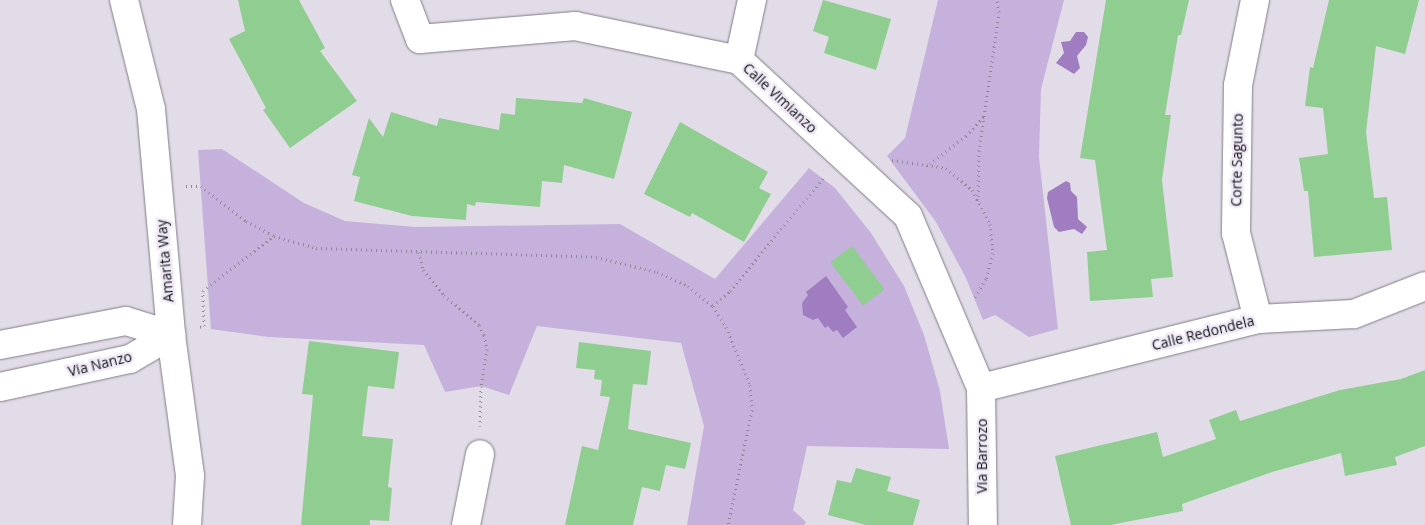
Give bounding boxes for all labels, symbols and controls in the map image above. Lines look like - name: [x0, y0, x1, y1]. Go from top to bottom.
- street label: Calle Vimianzo: [740, 59, 820, 137]
- street label: Corte Sagunto: [1228, 113, 1246, 207]
- street label: Amarita Way: [153, 219, 177, 303]
- street label: Calle Redondela: [1150, 312, 1256, 354]
- street label: Via Nanzo: [66, 348, 134, 380]
- street label: Via Barrozo: [974, 419, 990, 493]

